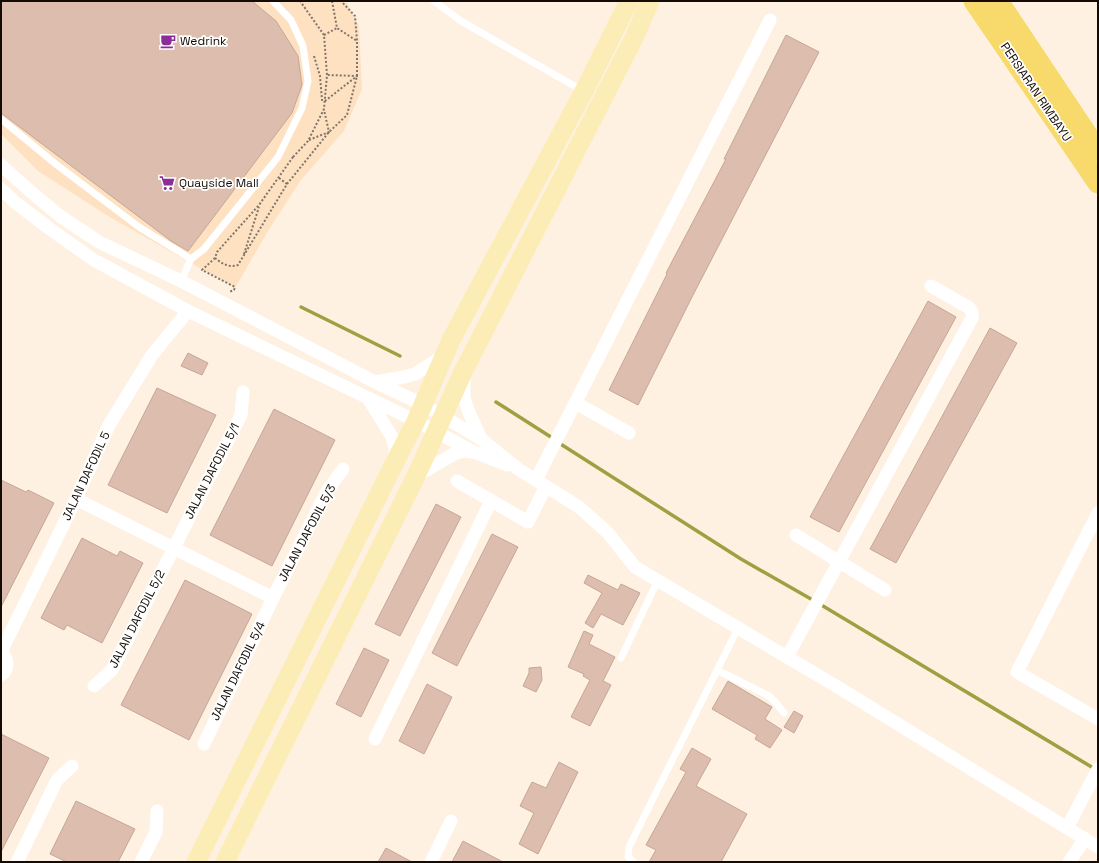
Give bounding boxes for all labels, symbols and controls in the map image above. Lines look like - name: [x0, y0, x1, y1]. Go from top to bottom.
- cafe icon: Wedrink: [159, 32, 177, 50]
- place label: Wedrink: [180, 33, 227, 49]
- street label: PERSIARAN RIMBAYU: [997, 39, 1075, 145]
- supermarket icon: Quayside Mall: [158, 174, 176, 192]
- place label: Quayside Mall: [179, 175, 259, 191]
- street label: JALAN DAFODIL 5/1: [181, 420, 243, 522]
- street label: JALAN DAFODIL 5: [58, 429, 114, 523]
- street label: JALAN DAFODIL 5/3: [275, 482, 339, 584]
- street label: JALAN DAFODIL 5/2: [105, 567, 169, 671]
- street label: JALAN DAFODIL 5/4: [207, 618, 269, 723]

